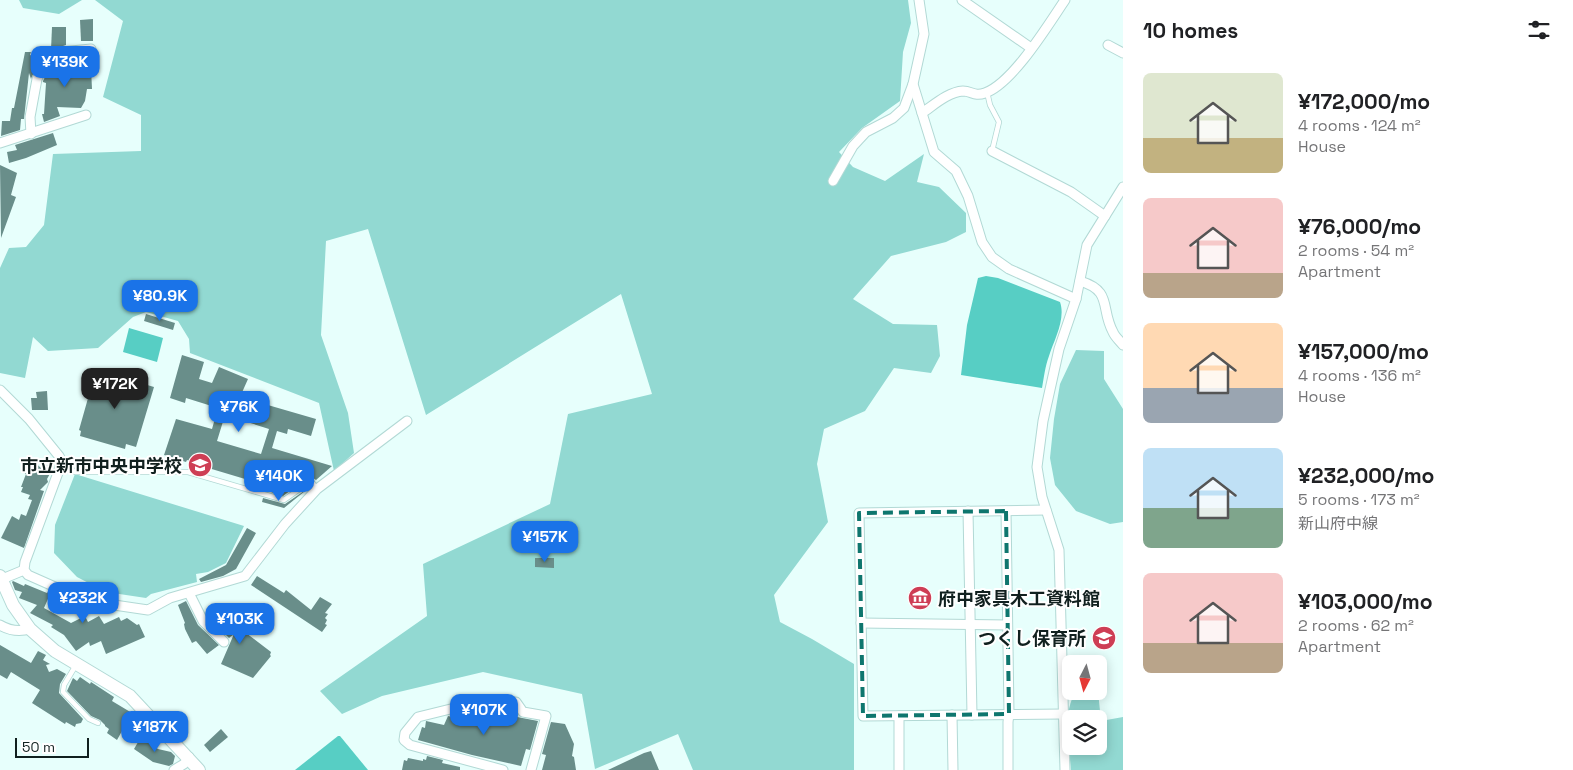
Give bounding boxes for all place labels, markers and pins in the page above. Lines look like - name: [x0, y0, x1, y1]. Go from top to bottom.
- pin: ¥139K: [30, 46, 100, 88]
- pin: ¥80.9K: [119, 280, 201, 322]
- pin: ¥172K: [80, 368, 150, 410]
- pin: ¥76K: [209, 390, 269, 433]
- school or university icon: 市立新市中央中学校: [187, 452, 213, 478]
- place label: 市立新市中央中学校: [20, 454, 182, 477]
- pin: ¥140K: [244, 460, 314, 502]
- pin: ¥157K: [510, 520, 580, 563]
- pin: ¥232K: [48, 582, 118, 624]
- museum icon: 府中家具木工資料館: [907, 585, 933, 611]
- place label: 府中家具木工資料館: [938, 587, 1100, 610]
- pin: ¥103K: [205, 602, 275, 645]
- school or university icon: つくし保育所: [1091, 625, 1117, 651]
- place label: つくし保育所: [978, 627, 1086, 650]
- pin: ¥107K: [449, 694, 519, 736]
- pin: ¥187K: [120, 710, 190, 753]

